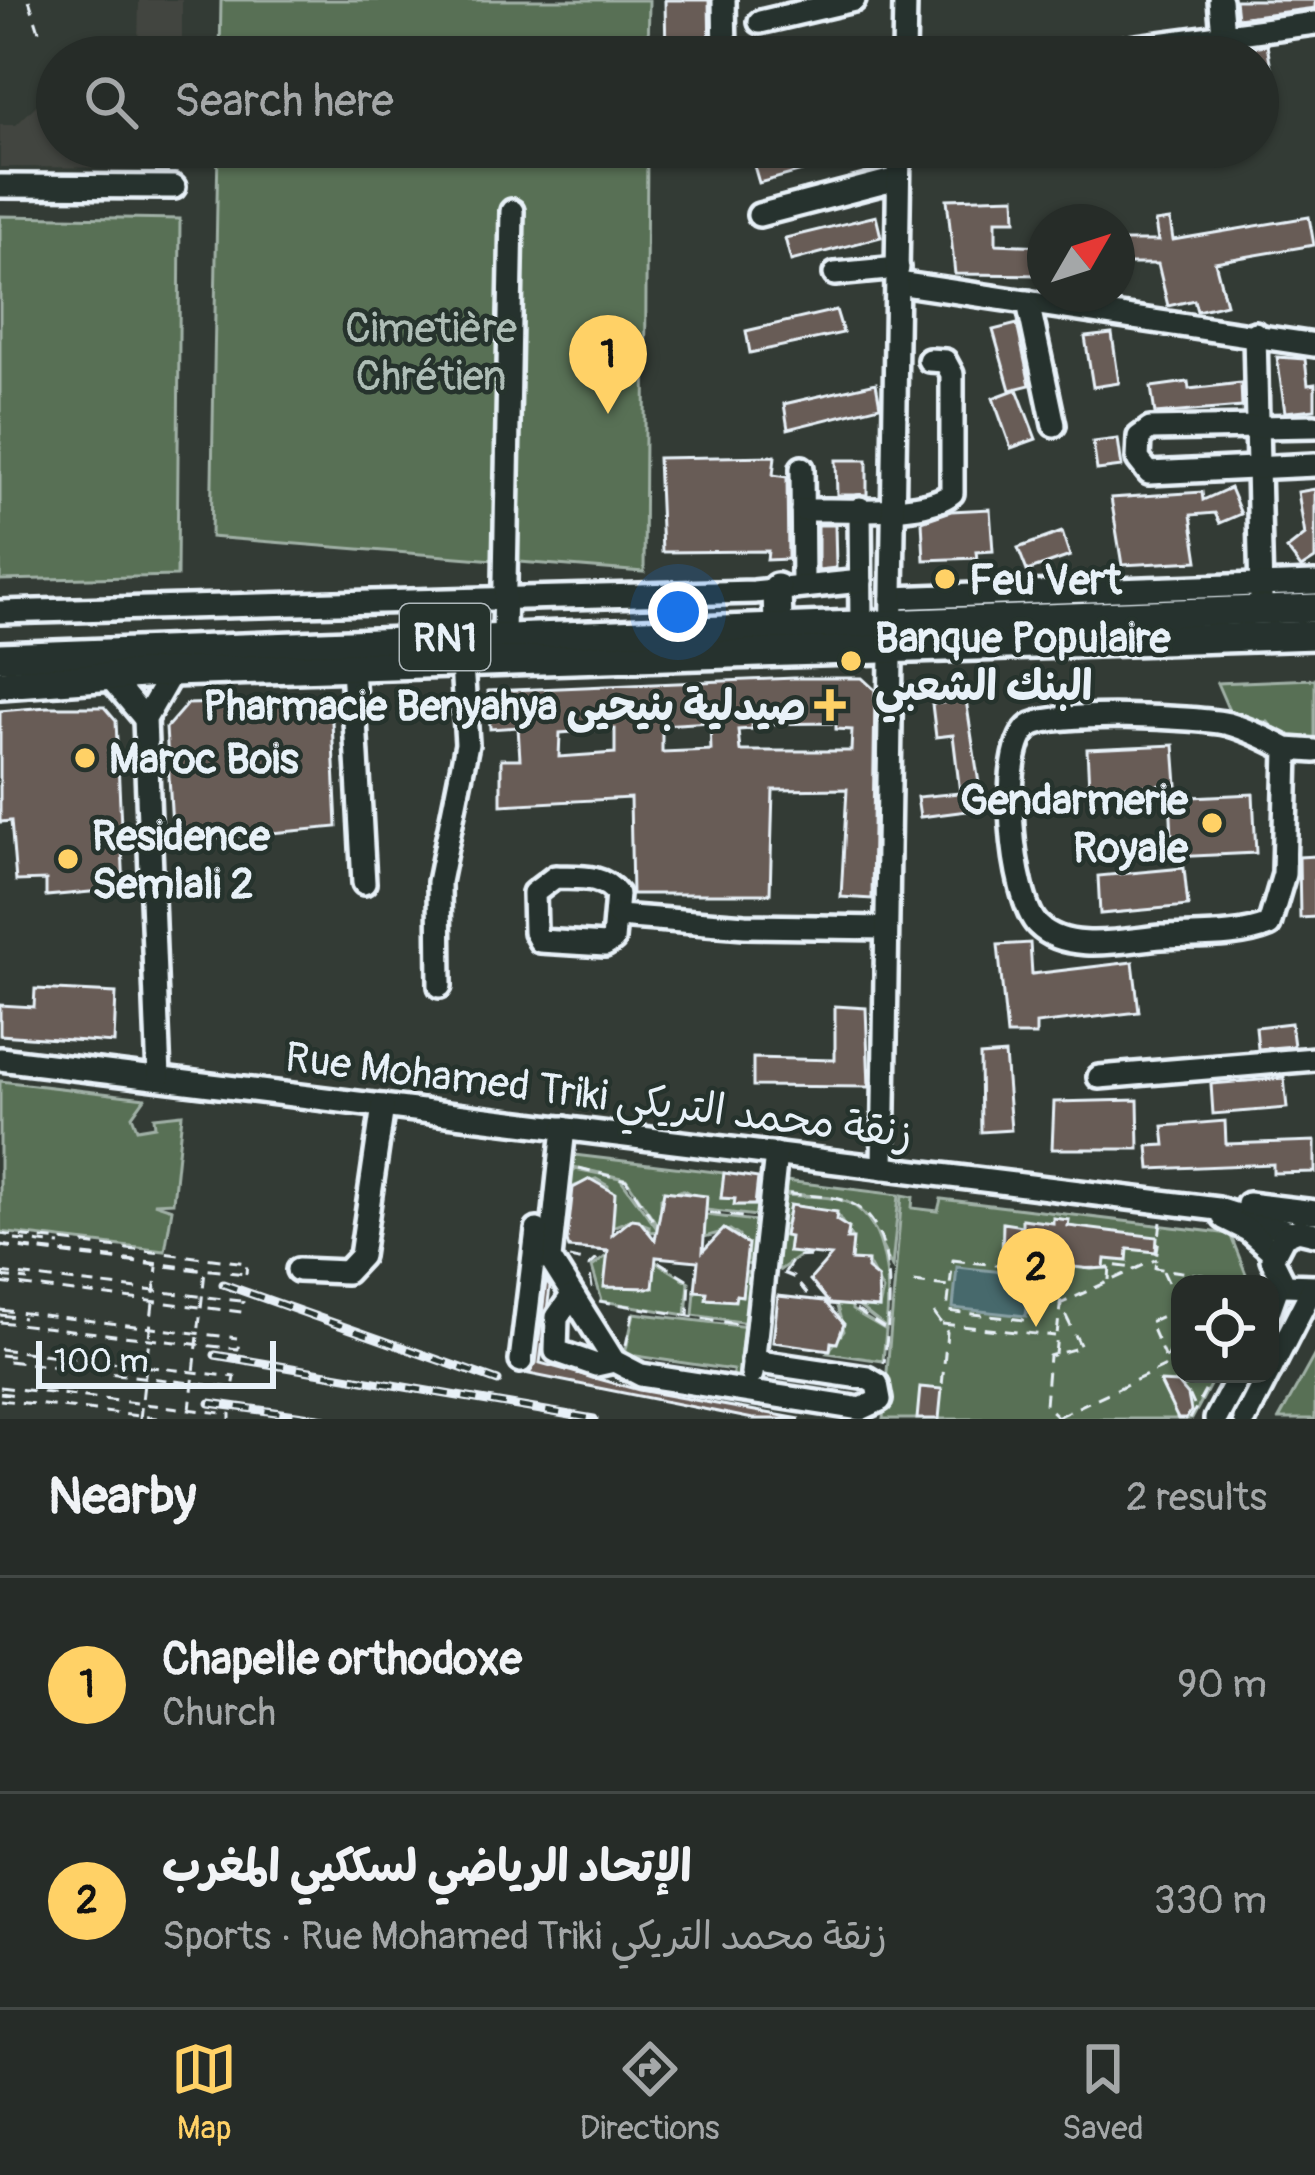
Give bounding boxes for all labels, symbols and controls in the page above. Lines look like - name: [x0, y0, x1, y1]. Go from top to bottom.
- search box: [36, 36, 1279, 168]
- icon: search: [78, 69, 144, 135]
- text: Search here: [174, 74, 394, 130]
- north arrow: [1027, 204, 1135, 312]
- park label: Cimetière Chrétien: [345, 303, 517, 403]
- pin: 1: [569, 315, 647, 414]
- place label: Feu Vert: [969, 555, 1123, 607]
- marker: Feu Vert: [932, 566, 958, 592]
- your location: [648, 582, 708, 642]
- road number: RN1: [400, 604, 490, 670]
- place label: Banque Populaire البنك الشعبي: [875, 613, 1172, 723]
- marker: Banque Populaire البنك الشعبي: [838, 648, 864, 674]
- place label: Pharmacie Benyahya صيدلية بنيحيى: [203, 681, 806, 733]
- marker: Pharmacie Benyahya صيدلية بنيحيى: [817, 692, 843, 718]
- place label: Maroc Bois: [109, 734, 299, 786]
- marker: Maroc Bois: [72, 745, 98, 771]
- place label: Gendarmerie Royale: [960, 775, 1189, 875]
- marker: Gendarmerie Royale: [1199, 810, 1225, 836]
- place label: Residence Semlali 2: [92, 811, 271, 911]
- marker: Residence Semlali 2: [55, 846, 81, 872]
- street label: Rue Mohamed Triki زنقة محمد التريكي: [281, 1032, 915, 1169]
- pin: 2: [997, 1228, 1075, 1327]
- map controls: [1171, 1275, 1279, 1383]
- button: locate: [1171, 1275, 1279, 1383]
- scale bar: [36, 1335, 276, 1388]
- text: 100 m: [54, 1341, 148, 1382]
- text: Nearby: [48, 1465, 196, 1529]
- text: 2 results: [1126, 1473, 1267, 1522]
- text: Chapelle orthodoxe: [162, 1632, 522, 1688]
- text: 1: [79, 1660, 95, 1709]
- text: 90 m: [1177, 1660, 1267, 1709]
- text: Church: [162, 1688, 276, 1737]
- text: الإتحاد الرياضي لسككيي المغرب: [162, 1839, 692, 1895]
- text: 2: [76, 1876, 98, 1925]
- text: 330 m: [1154, 1876, 1267, 1925]
- text: Sports · Rue Mohamed Triki زنقة محمد التريكي: [162, 1912, 887, 1961]
- tab: Map: [171, 2036, 237, 2149]
- tab: Directions: [580, 2036, 720, 2149]
- tab: Saved: [1062, 2036, 1144, 2149]

